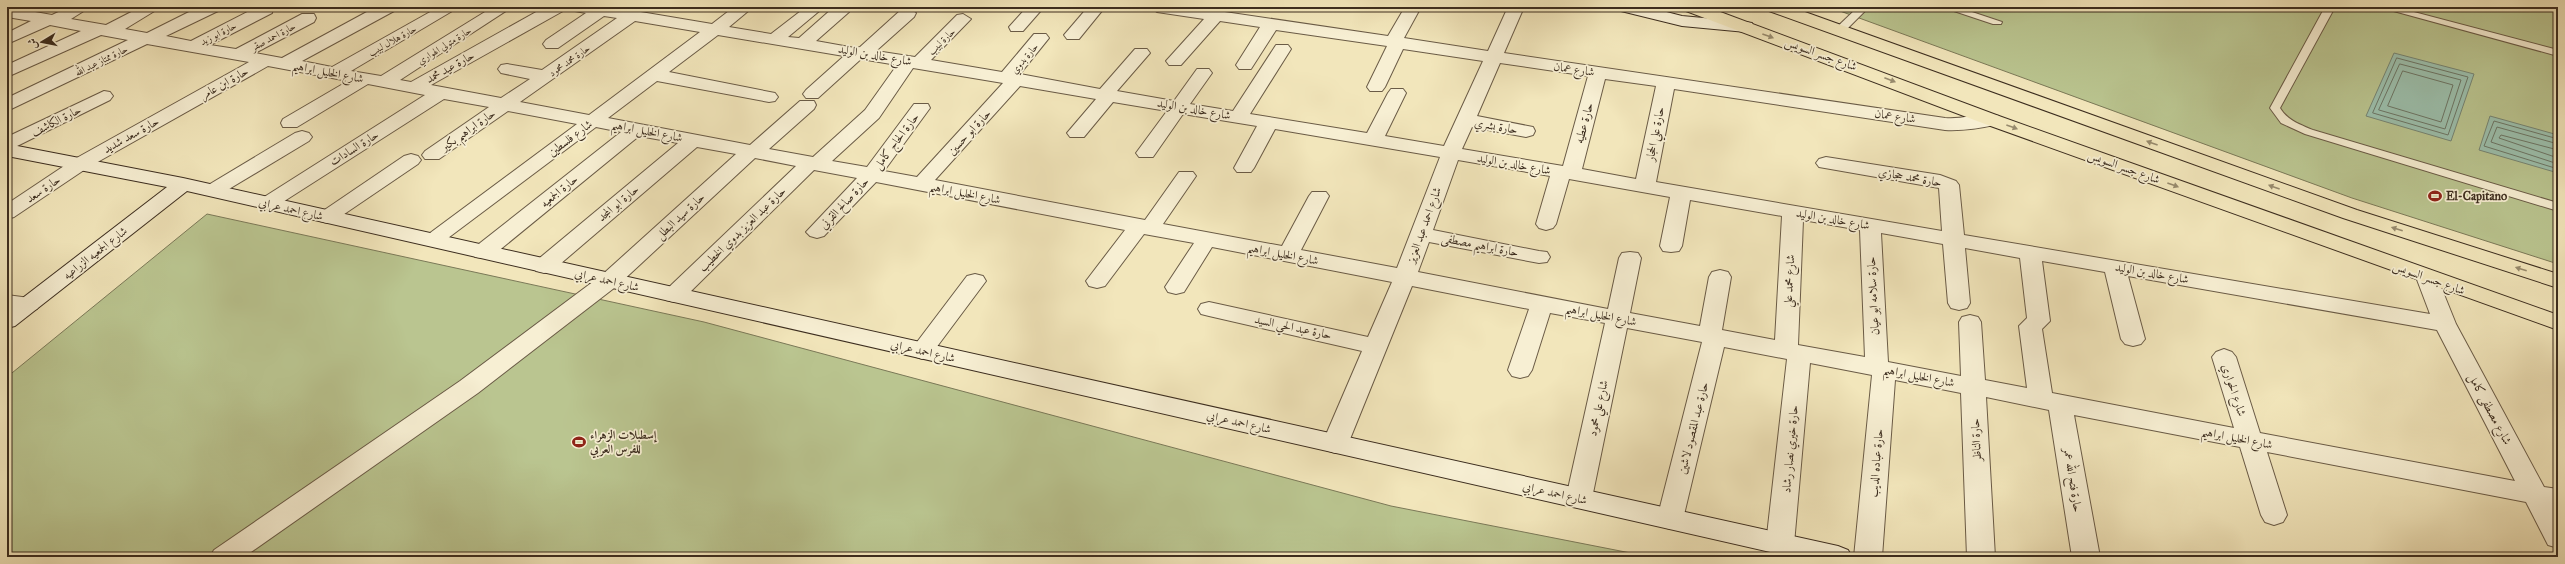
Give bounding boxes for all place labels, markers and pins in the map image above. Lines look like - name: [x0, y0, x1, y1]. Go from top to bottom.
- sports icon: El-Capitano: [2427, 188, 2443, 204]
- place label: El-Capitano: [2446, 189, 2507, 204]
- place label: إسطبلات الزهراء للفرس العربي: [589, 428, 658, 459]
- sports icon: إسطبلات الزهراء للفرس العربي: [571, 434, 587, 450]

